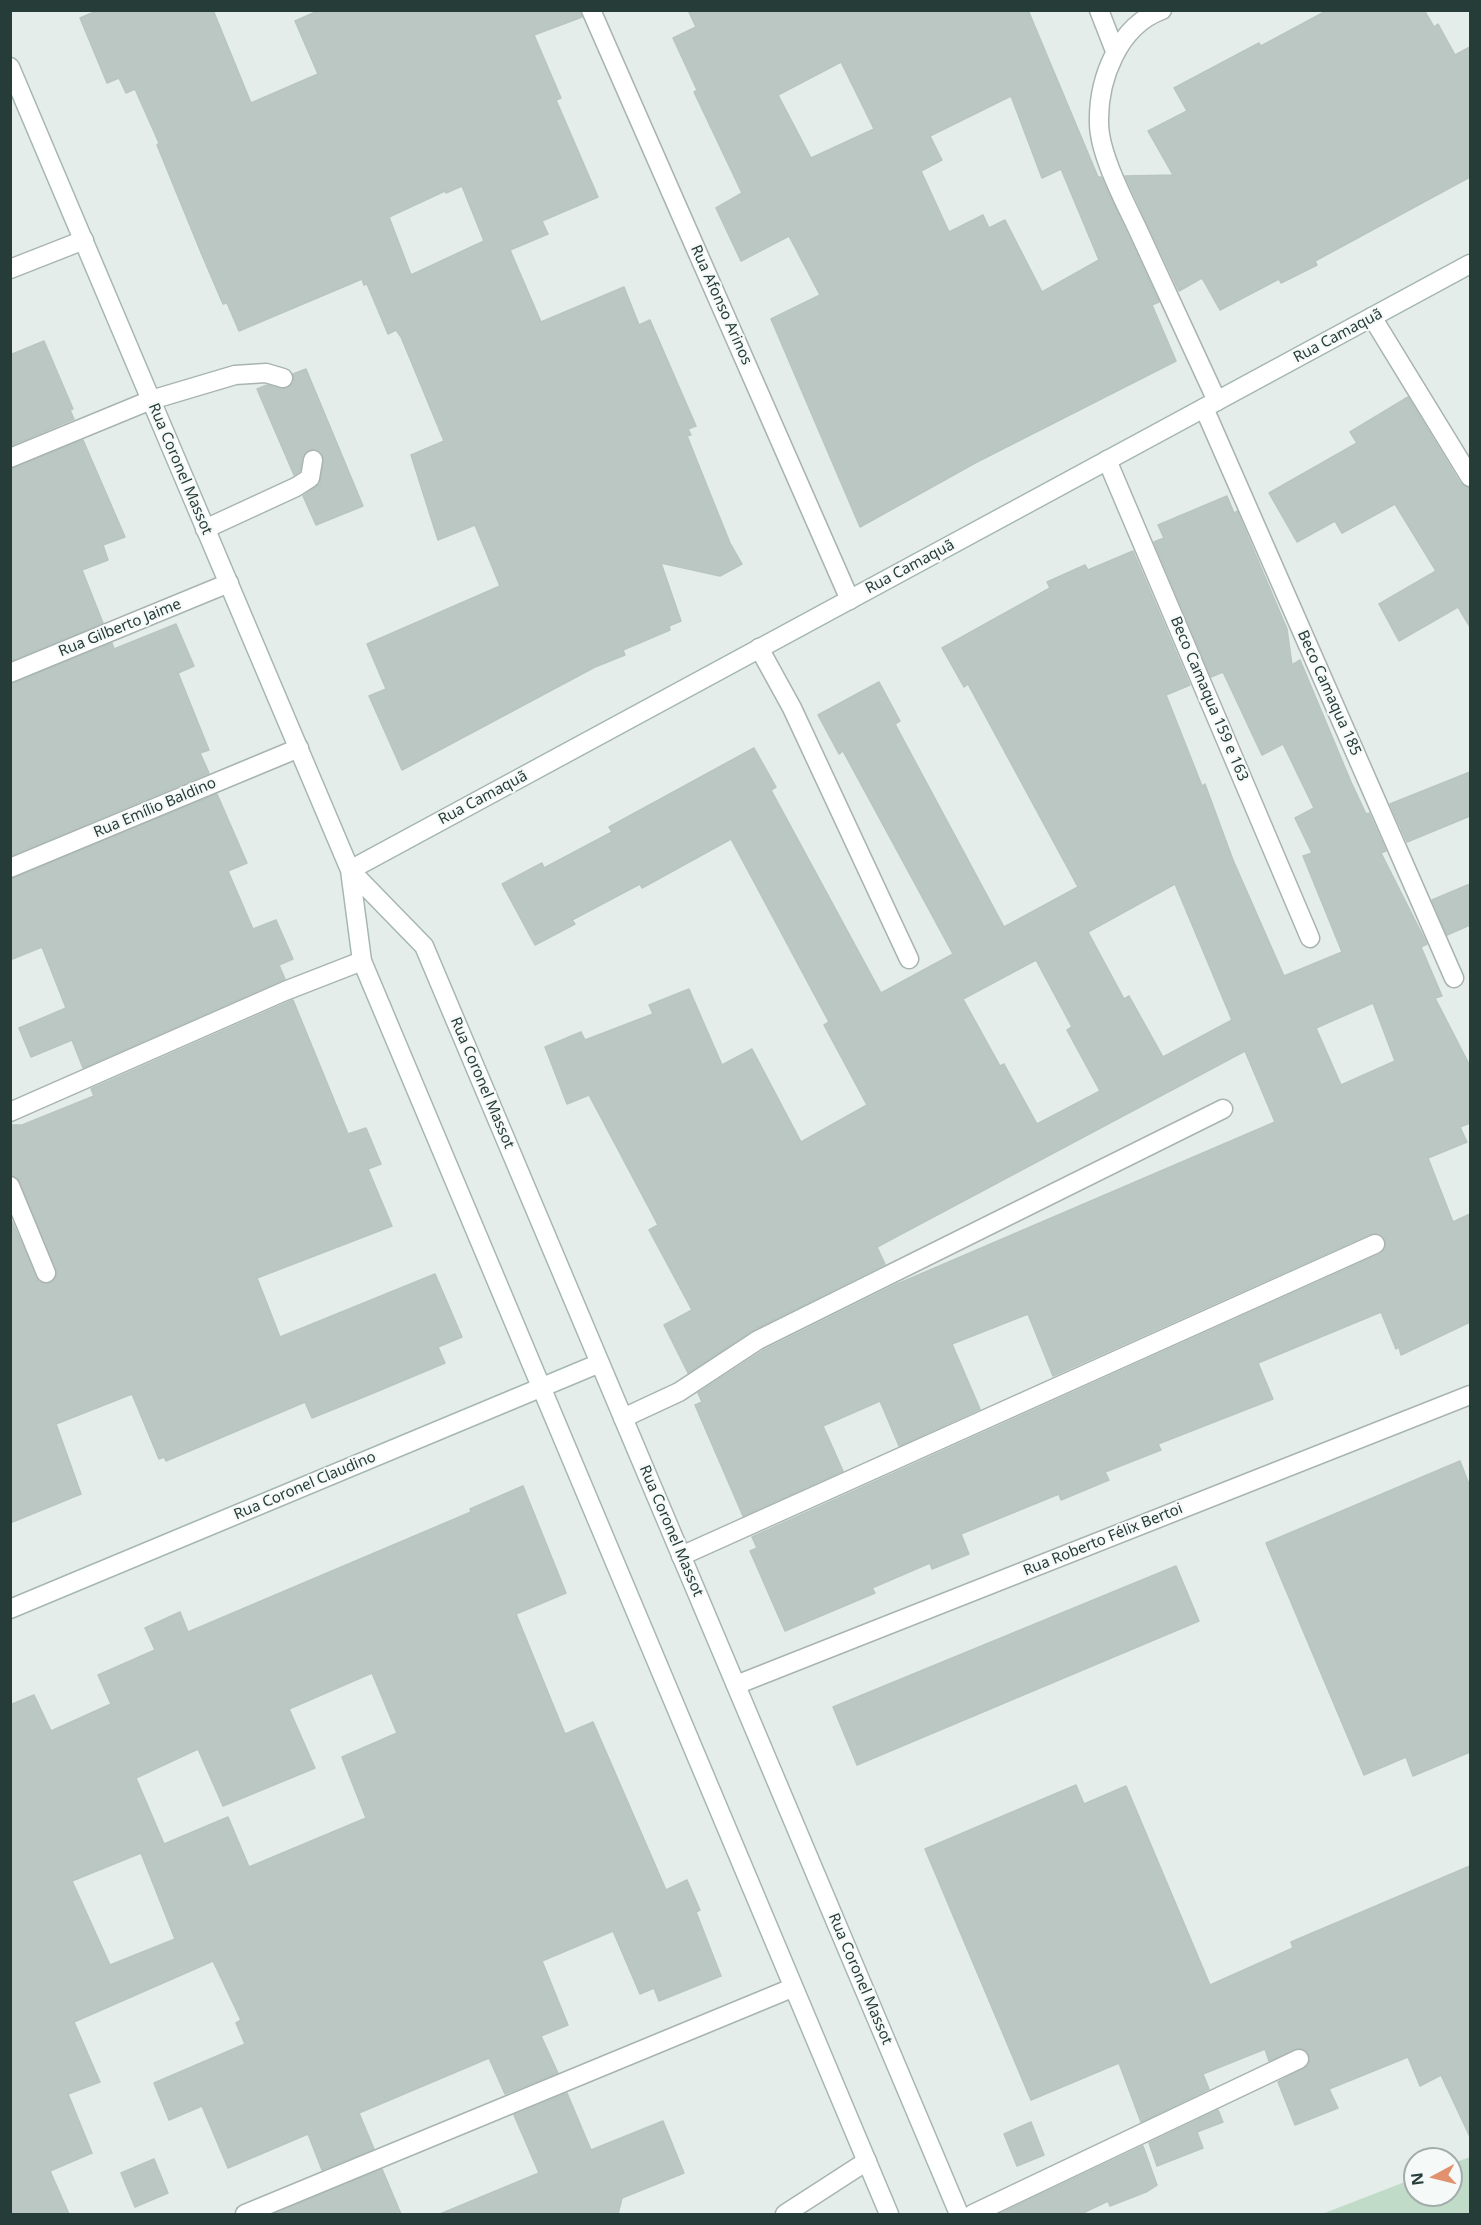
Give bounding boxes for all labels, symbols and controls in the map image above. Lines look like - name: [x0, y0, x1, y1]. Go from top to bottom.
- street label: Rua Afonso Arinos: [686, 242, 756, 368]
- street label: Rua Camaquã: [1290, 305, 1386, 367]
- street label: Rua Coronel Massot: [144, 401, 216, 537]
- street label: Rua Camaquã: [862, 536, 958, 598]
- street label: Rua Gilberto Jaime: [56, 595, 184, 661]
- street label: Beco Camaqua 159 e 163: [1166, 614, 1252, 784]
- street label: Beco Camaqua 185: [1293, 628, 1365, 758]
- street label: Rua Camaquã: [435, 767, 531, 829]
- street label: Rua Emílio Baldino: [91, 774, 219, 842]
- street label: Rua Coronel Massot: [446, 1015, 518, 1151]
- street label: Rua Coronel Claudino: [231, 1448, 379, 1524]
- street label: Rua Coronel Massot: [635, 1463, 707, 1599]
- street label: Rua Roberto Félix Bertoi: [1021, 1500, 1185, 1580]
- street label: Rua Coronel Massot: [824, 1911, 896, 2047]
- north arrow: [1403, 2147, 1463, 2207]
- text: N: [1405, 2171, 1429, 2187]

